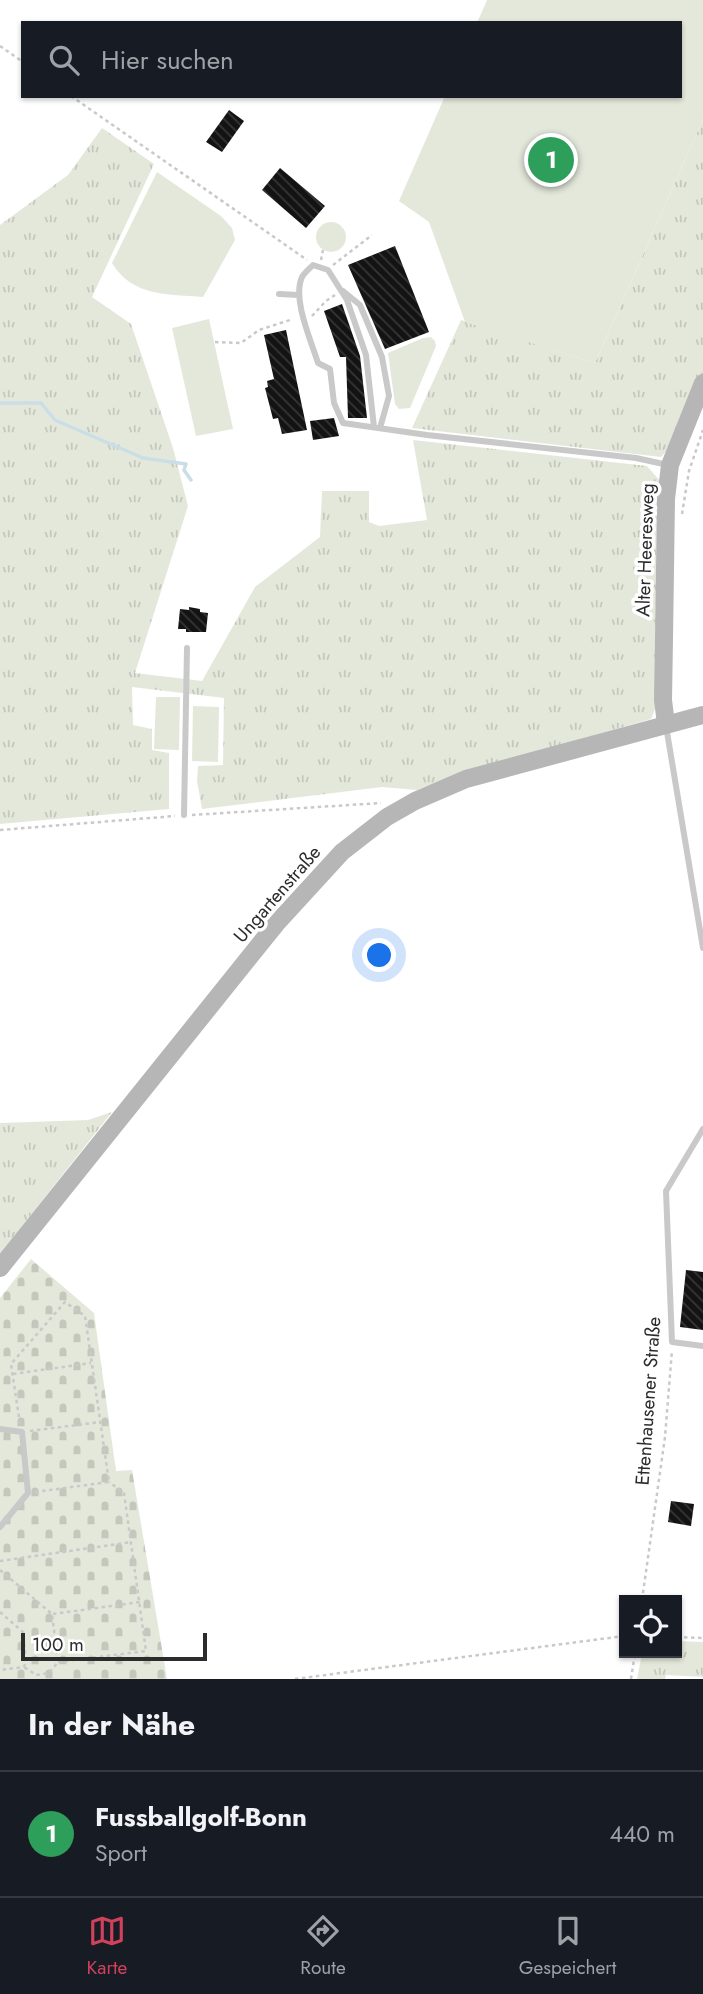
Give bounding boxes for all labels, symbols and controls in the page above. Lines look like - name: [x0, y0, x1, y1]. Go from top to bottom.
- search box: [21, 21, 682, 98]
- icon: search: [45, 41, 83, 79]
- text: Hier suchen: [101, 41, 234, 79]
- pin: 1: [528, 134, 574, 186]
- street label: Alter Heeresweg: [629, 483, 661, 617]
- street label: Ungartenstraße: [227, 839, 327, 949]
- your location: [362, 938, 396, 972]
- street label: Ettenhausener Straße: [629, 1316, 667, 1486]
- map controls: [619, 1595, 682, 1658]
- button: locate: [619, 1595, 682, 1658]
- scale bar: [21, 1630, 206, 1662]
- text: 100 m: [32, 1631, 84, 1658]
- text: In der Nähe: [28, 1703, 195, 1746]
- text: Fussballgolf-Bonn: [95, 1798, 307, 1836]
- text: 1: [45, 1817, 57, 1851]
- text: 440 m: [610, 1817, 675, 1851]
- text: Sport: [95, 1836, 147, 1870]
- tab: Karte: [87, 1912, 127, 1981]
- tab: Route: [300, 1912, 346, 1981]
- tab: Gespeichert: [519, 1912, 616, 1981]

